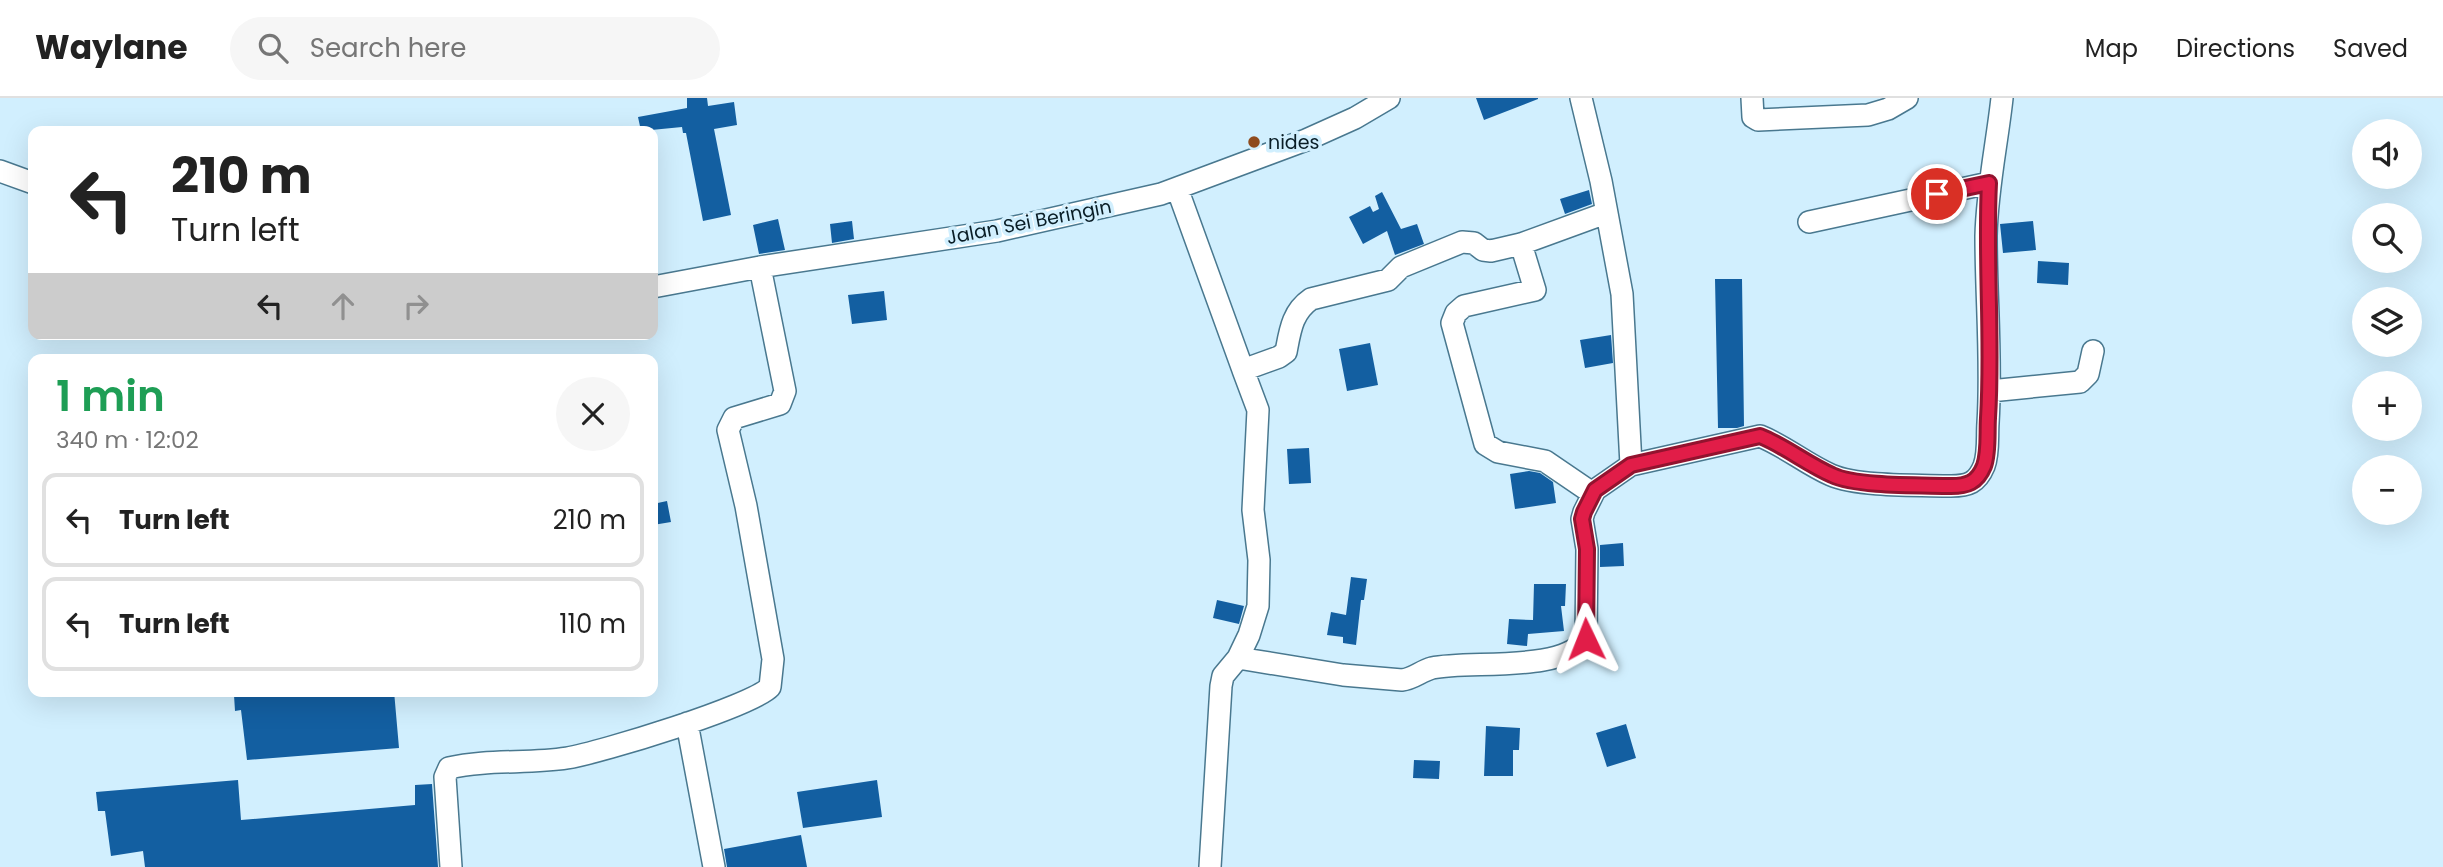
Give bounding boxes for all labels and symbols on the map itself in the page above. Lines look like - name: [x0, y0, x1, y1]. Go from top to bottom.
- place label: nides: [1268, 129, 1319, 156]
- marker: nides: [1246, 134, 1262, 150]
- pin: [1907, 164, 1967, 224]
- street label: Jalan Sei Beringin: [944, 193, 1114, 251]
- position arrow: [1549, 602, 1623, 676]

